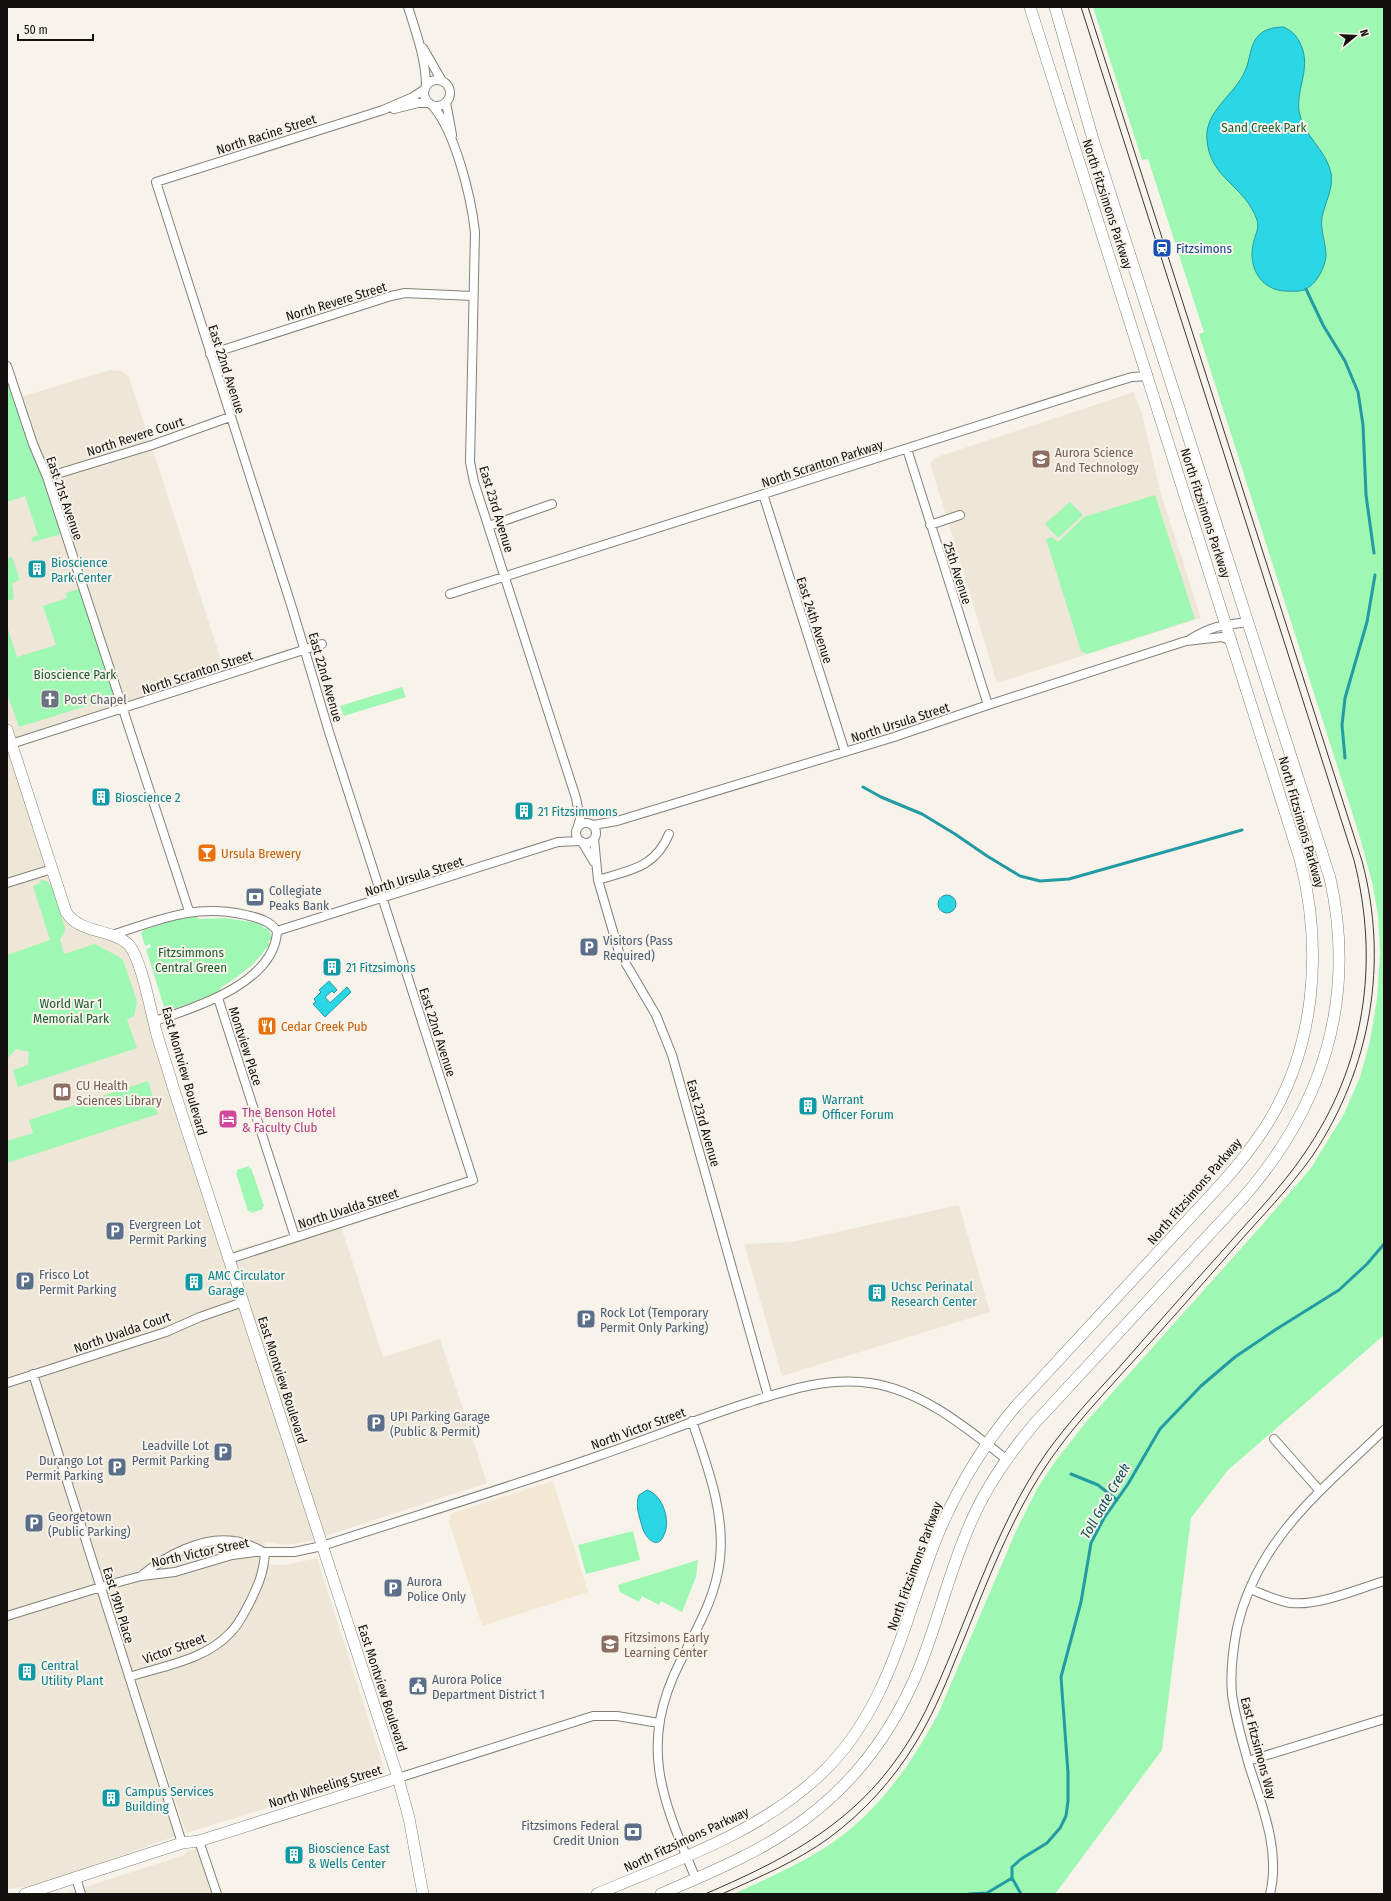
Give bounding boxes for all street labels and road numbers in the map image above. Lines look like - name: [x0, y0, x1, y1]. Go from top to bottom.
- street label: North Racine Street: [214, 111, 319, 158]
- street label: North Fitzsimons Parkway: [1079, 137, 1136, 271]
- street label: North Revere Street: [284, 279, 389, 324]
- street label: East 22nd Avenue: [205, 323, 248, 415]
- street label: North Revere Court: [85, 413, 186, 459]
- street label: North Scranton Parkway: [759, 437, 885, 490]
- street label: North Fitzsimons Parkway: [1177, 446, 1234, 580]
- street label: East 21st Avenue: [43, 454, 86, 542]
- street label: East 23rd Avenue: [476, 464, 517, 554]
- street label: 25th Avenue: [940, 540, 975, 606]
- street label: East 24th Avenue: [793, 575, 836, 665]
- street label: East 22nd Avenue: [306, 631, 345, 724]
- street label: North Scranton Street: [140, 647, 255, 697]
- street label: North Ursula Street: [849, 699, 952, 745]
- street label: North Fitzsimons Parkway: [1276, 755, 1328, 890]
- street label: North Ursula Street: [363, 853, 466, 899]
- street label: East 22nd Avenue: [416, 986, 459, 1078]
- street label: East Montview Boulevard: [159, 1005, 210, 1137]
- street label: Montview Place: [226, 1005, 265, 1088]
- street label: East 23rd Avenue: [684, 1078, 723, 1168]
- street label: North Fitzsimons Parkway: [1144, 1135, 1245, 1248]
- street label: North Uvalda Street: [296, 1185, 401, 1232]
- street label: North Uvalda Court: [72, 1309, 173, 1356]
- street label: East Montview Boulevard: [255, 1315, 310, 1446]
- street label: North Victor Street: [589, 1404, 688, 1453]
- street label: North Fitzsimons Parkway: [884, 1500, 945, 1633]
- street label: North Victor Street: [150, 1535, 251, 1570]
- street label: East 19th Place: [100, 1565, 137, 1645]
- street label: East Montview Boulevard: [355, 1623, 410, 1754]
- street label: Victor Street: [141, 1630, 208, 1667]
- street label: East Fitzsimons Way: [1238, 1695, 1279, 1801]
- street label: North Wheeling Street: [267, 1762, 384, 1811]
- street label: North Fitzsimons Parkway: [621, 1804, 751, 1875]

